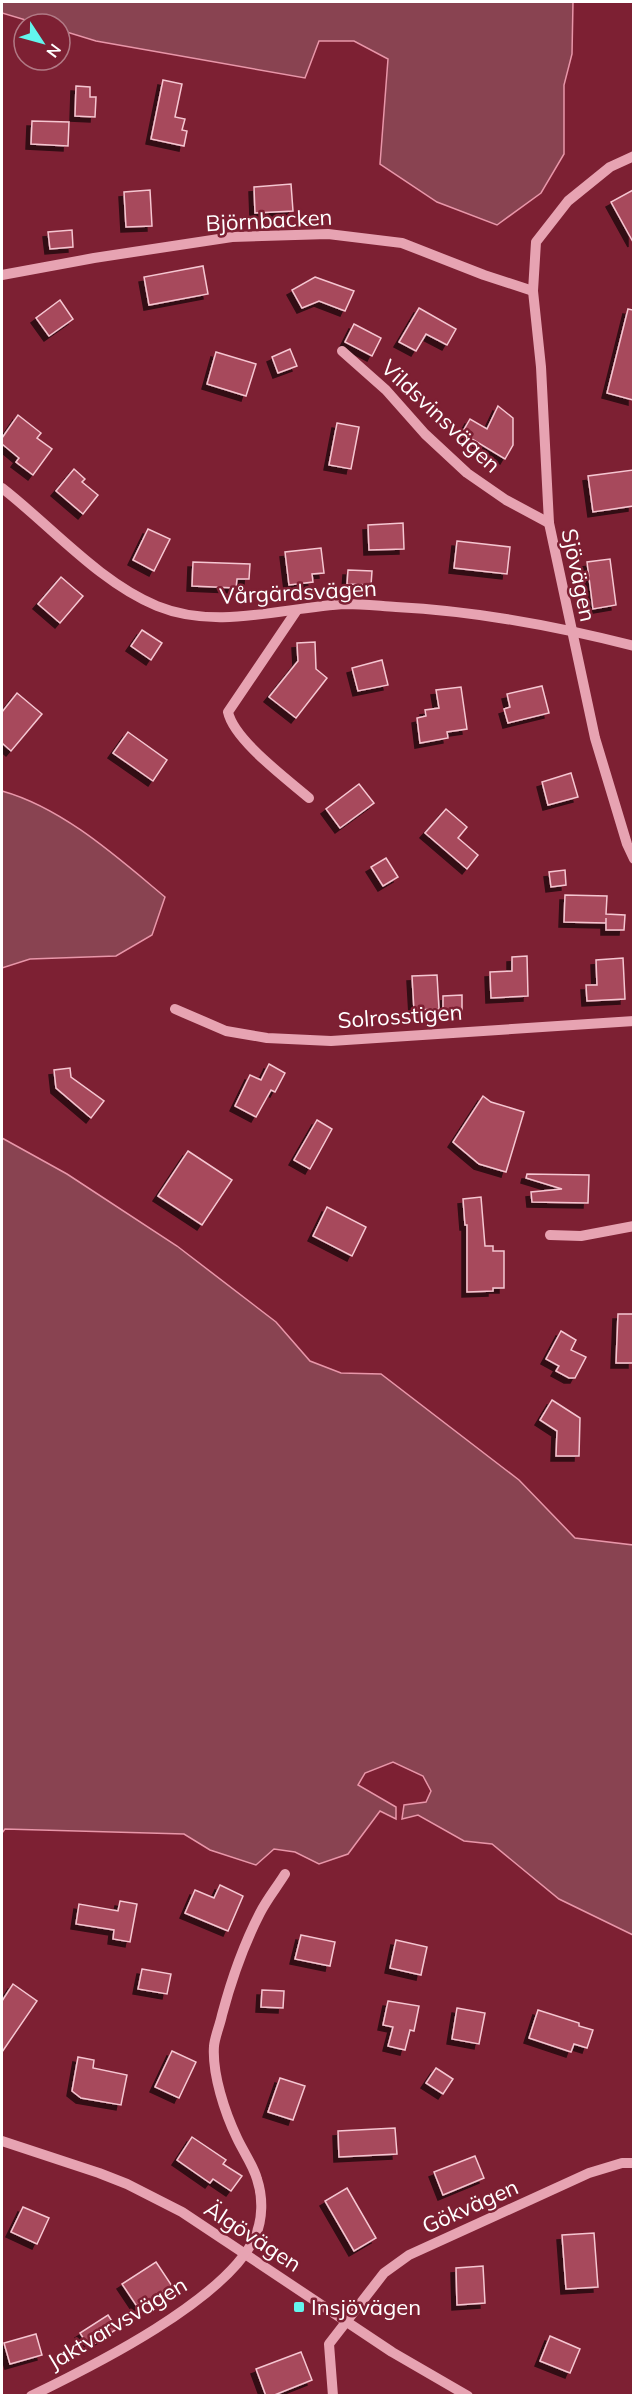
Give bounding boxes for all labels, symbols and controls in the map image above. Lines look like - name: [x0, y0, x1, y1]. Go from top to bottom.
- north arrow: [12, 12, 72, 72]
- text: N: [42, 40, 66, 62]
- street label: Björnbacken: [205, 203, 333, 237]
- street label: Vildsvinsvägen: [375, 354, 507, 478]
- street label: Sjövägen: [555, 526, 603, 624]
- street label: Vårgärdsvägen: [219, 574, 377, 610]
- street label: Solrosstigen: [337, 998, 463, 1034]
- street label: Gökvägen: [417, 2172, 523, 2240]
- street label: Älgövägen: [199, 2194, 307, 2278]
- street label: Jaktvarvsvägen: [42, 2270, 192, 2376]
- place label: Insjövägen: [311, 2293, 421, 2321]
- marker: Insjövägen: [292, 2300, 306, 2314]

